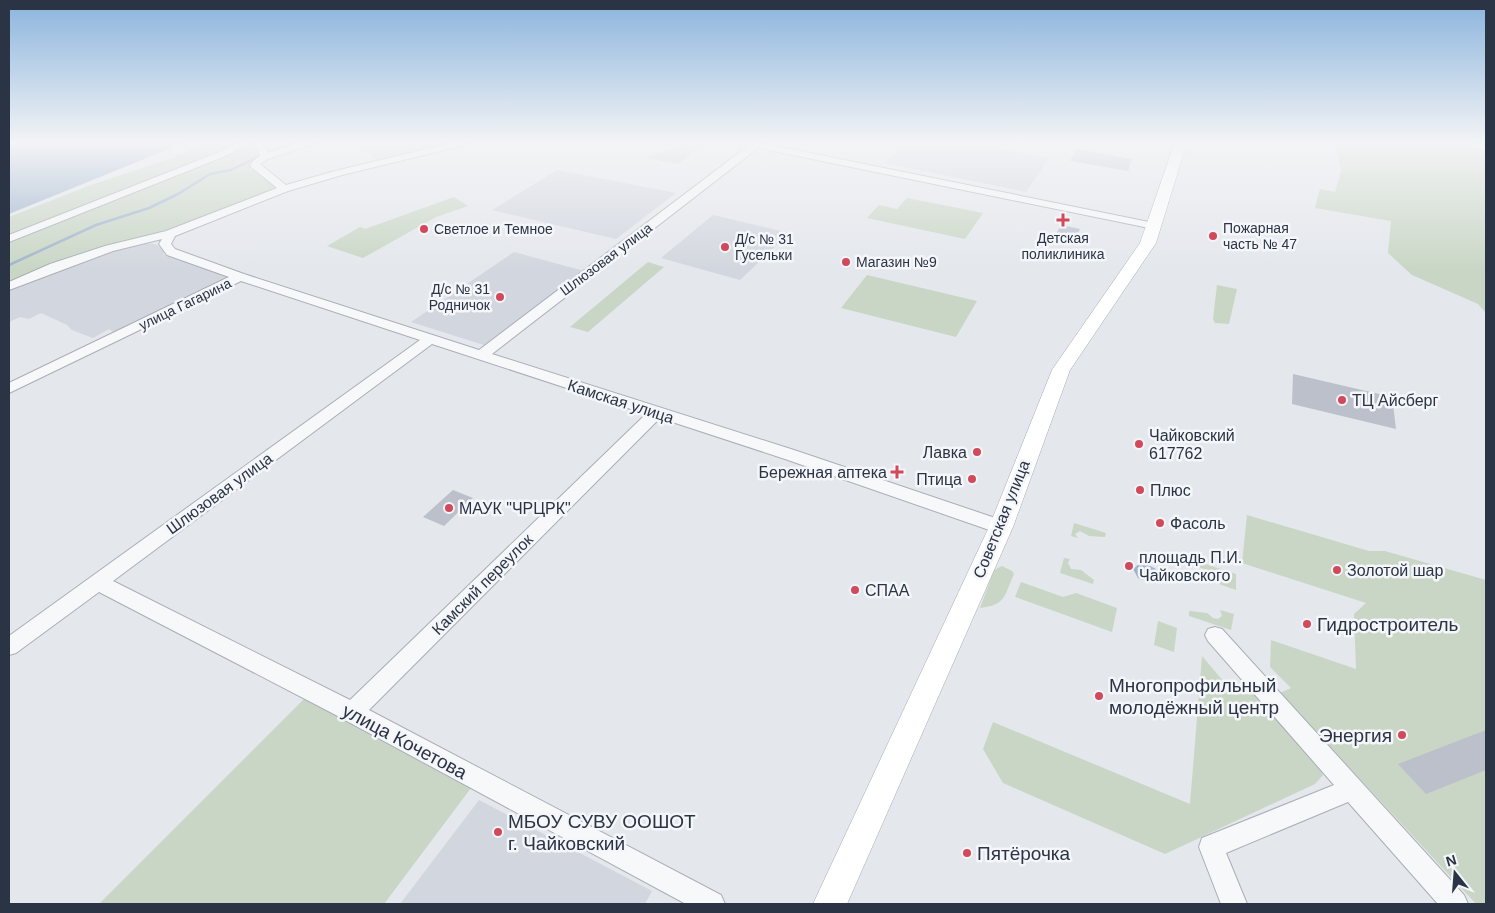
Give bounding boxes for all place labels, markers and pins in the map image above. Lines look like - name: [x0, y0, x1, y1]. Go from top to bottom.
- marker: Детская поликлиника: [1056, 213, 1070, 227]
- place label: Пожарная часть № 47: [1223, 220, 1297, 252]
- place label: Светлое и Темное: [434, 221, 553, 237]
- marker: Светлое и Темное: [418, 223, 430, 235]
- place label: Детская поликлиника: [1021, 230, 1105, 262]
- marker: Пожарная часть № 47: [1207, 230, 1219, 242]
- place label: Д/с № 31 Гусельки: [735, 231, 794, 263]
- marker: Д/с № 31 Гусельки: [719, 241, 731, 253]
- place label: Магазин №9: [856, 254, 937, 270]
- marker: Магазин №9: [840, 256, 852, 268]
- place label: Д/с № 31 Родничок: [429, 281, 491, 313]
- marker: Д/с № 31 Родничок: [494, 291, 506, 303]
- place label: ТЦ Айсберг: [1352, 392, 1438, 409]
- marker: ТЦ Айсберг: [1336, 394, 1348, 406]
- place label: Чайковский 617762: [1149, 427, 1235, 462]
- marker: Чайковский 617762: [1133, 438, 1145, 450]
- place label: Лавка: [923, 444, 967, 461]
- marker: Лавка: [971, 446, 983, 458]
- place label: Бережная аптека: [759, 464, 887, 481]
- marker: Бережная аптека: [891, 466, 903, 478]
- place label: Птица: [916, 471, 962, 488]
- marker: Птица: [966, 473, 978, 485]
- place label: Плюс: [1150, 482, 1191, 499]
- marker: Плюс: [1134, 484, 1146, 496]
- place label: МАУК "ЧРЦРК": [459, 500, 571, 517]
- marker: МАУК "ЧРЦРК": [443, 502, 455, 514]
- place label: Фасоль: [1170, 515, 1225, 532]
- marker: Фасоль: [1154, 517, 1166, 529]
- place label: площадь П.И. Чайковского: [1139, 549, 1242, 584]
- marker: площадь П.И. Чайковского: [1123, 560, 1135, 572]
- place label: Золотой шар: [1347, 562, 1443, 579]
- marker: Золотой шар: [1331, 564, 1343, 576]
- place label: СПАА: [865, 582, 910, 599]
- marker: СПАА: [849, 584, 861, 596]
- place label: Гидростроитель: [1317, 614, 1459, 635]
- marker: Гидростроитель: [1301, 618, 1313, 630]
- place label: Многопрофильный молодёжный центр: [1109, 675, 1279, 718]
- marker: Многопрофильный молодёжный центр: [1093, 690, 1105, 702]
- place label: Энергия: [1319, 725, 1392, 746]
- marker: Энергия: [1396, 729, 1408, 741]
- place label: МБОУ СУВУ ООШОТ г. Чайковский: [508, 811, 696, 854]
- marker: МБОУ СУВУ ООШОТ г. Чайковский: [492, 826, 504, 838]
- place label: Пятёрочка: [977, 843, 1071, 864]
- marker: Пятёрочка: [961, 847, 973, 859]

